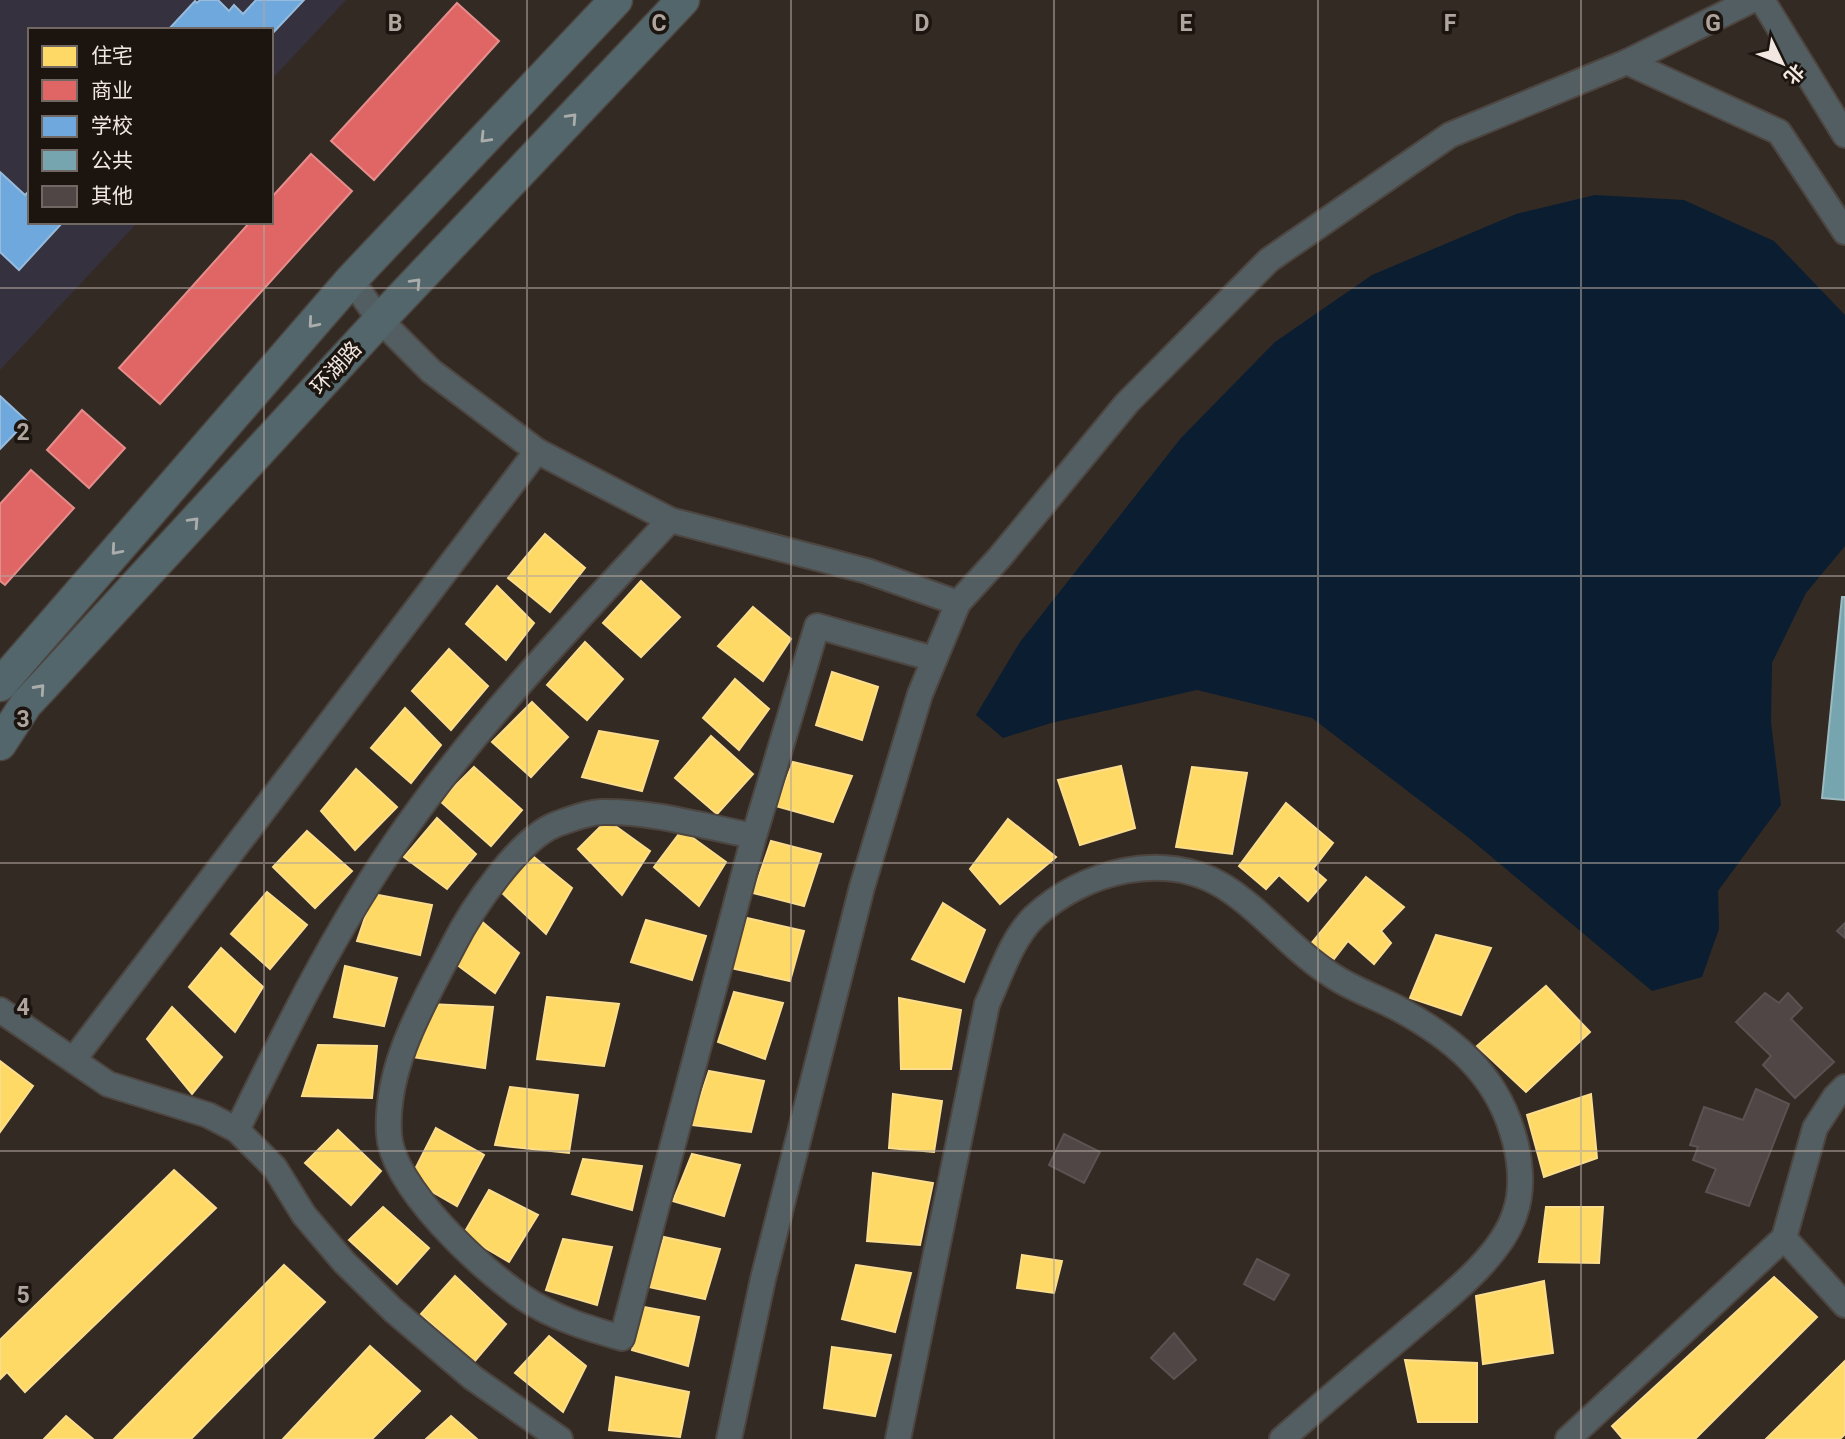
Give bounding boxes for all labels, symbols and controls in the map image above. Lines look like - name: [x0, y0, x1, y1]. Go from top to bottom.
- text: B: [388, 10, 402, 37]
- text: C: [651, 10, 667, 37]
- text: D: [915, 10, 929, 37]
- text: E: [1180, 10, 1193, 37]
- text: F: [1444, 10, 1457, 37]
- text: G: [1705, 10, 1721, 37]
- legend: [28, 28, 273, 224]
- north arrow: [1747, 28, 1817, 98]
- text: 住宅: [91, 44, 133, 68]
- text: 北: [1779, 59, 1809, 89]
- text: 商业: [91, 79, 133, 103]
- one-way arrow: [563, 113, 576, 126]
- text: 学校: [91, 114, 133, 138]
- one-way arrow: [480, 130, 493, 143]
- text: 公共: [91, 149, 133, 173]
- text: 其他: [91, 184, 133, 208]
- one-way arrow: [407, 278, 420, 291]
- one-way arrow: [309, 315, 321, 328]
- street label: 环湖路: [306, 337, 366, 399]
- text: 2: [16, 419, 30, 446]
- one-way arrow: [186, 517, 198, 530]
- one-way arrow: [112, 542, 124, 555]
- one-way arrow: [32, 684, 44, 697]
- text: 3: [16, 706, 30, 733]
- text: 4: [16, 994, 30, 1021]
- text: 5: [16, 1282, 30, 1309]

